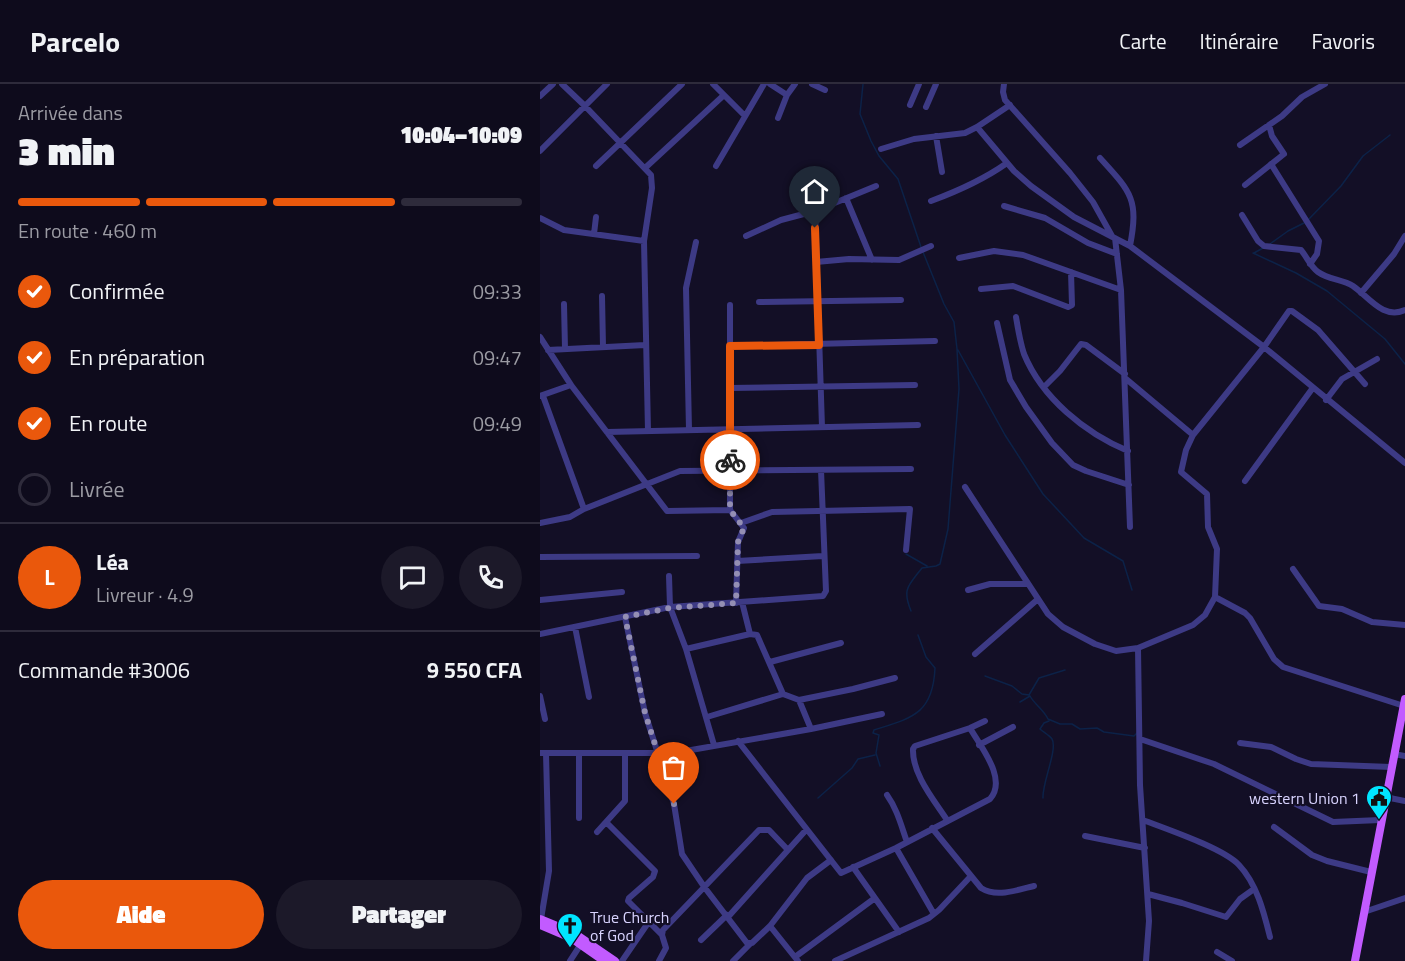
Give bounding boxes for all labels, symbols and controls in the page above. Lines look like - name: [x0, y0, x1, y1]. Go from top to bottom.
- text: Parcelo: [30, 20, 120, 63]
- text: Carte: [1119, 25, 1167, 57]
- text: Itinéraire: [1200, 25, 1279, 57]
- text: Favoris: [1312, 25, 1375, 57]
- text: Arrivée dans: [18, 97, 123, 128]
- text: 10:04–10:09: [400, 118, 522, 152]
- text: 3 min: [18, 121, 115, 180]
- pin: [789, 166, 840, 228]
- icon: home: [798, 175, 831, 208]
- text: En route · 460 m: [18, 215, 157, 246]
- text: Confirmée: [69, 274, 165, 308]
- icon: check: [18, 275, 51, 308]
- text: 09:33: [473, 276, 522, 307]
- text: En préparation: [69, 340, 205, 374]
- icon: check: [18, 341, 51, 374]
- text: 09:47: [473, 342, 522, 373]
- text: En route: [69, 406, 147, 440]
- icon: check: [18, 407, 51, 440]
- text: 09:49: [473, 408, 522, 439]
- courier: [700, 430, 760, 490]
- icon: bike: [714, 444, 747, 477]
- text: Livrée: [69, 472, 125, 506]
- text: Léa: [96, 545, 129, 579]
- button: chat: [381, 546, 444, 609]
- button: phone: [459, 546, 522, 609]
- text: L: [44, 560, 55, 594]
- text: Livreur · 4.9: [96, 579, 194, 610]
- text: Commande #3006: [18, 653, 190, 687]
- text: 9 550 CFA: [427, 653, 522, 687]
- pin: [648, 742, 699, 804]
- icon: bag: [657, 751, 690, 784]
- public building icon: western Union 1: [1364, 783, 1394, 821]
- place label: western Union 1: [1249, 786, 1360, 810]
- button: Aide: [18, 880, 264, 949]
- button: Partager: [276, 880, 522, 949]
- place label: True Church of God: [590, 905, 669, 947]
- church icon: True Church of God: [555, 911, 585, 949]

